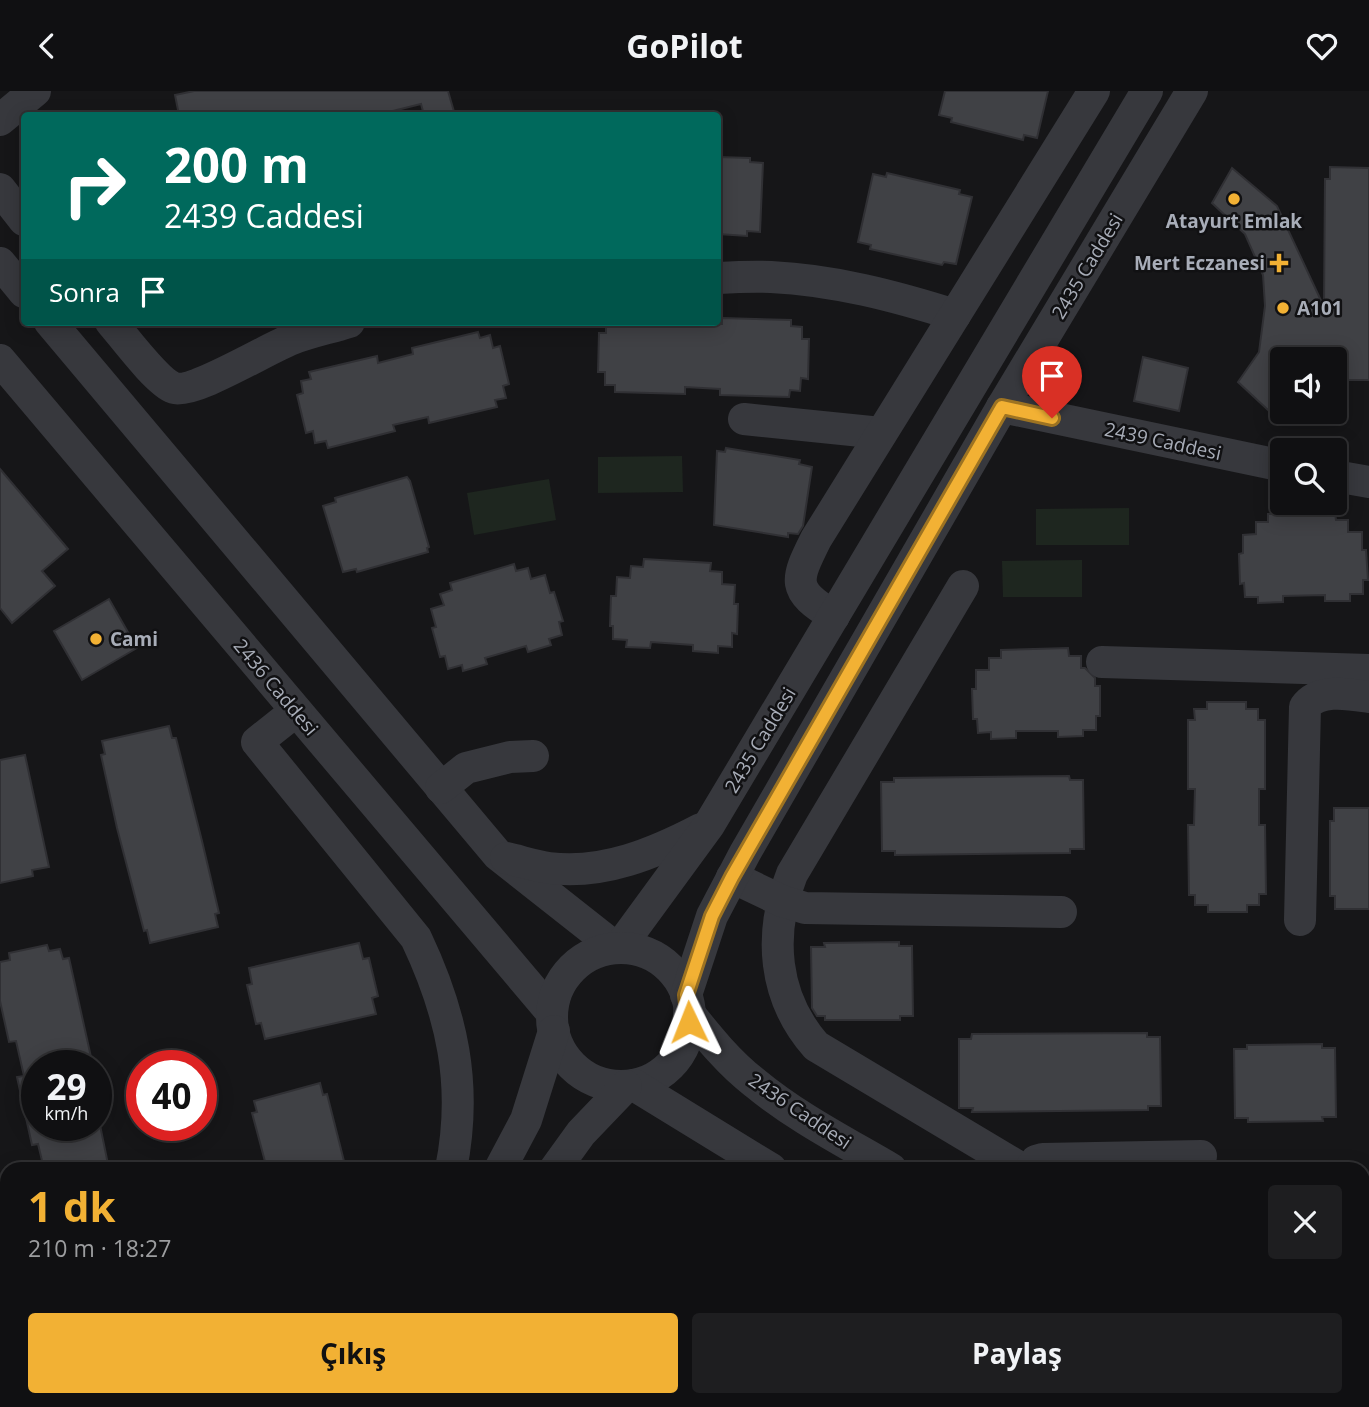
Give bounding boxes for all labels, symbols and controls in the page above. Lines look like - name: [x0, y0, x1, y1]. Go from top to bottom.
- text: GoPilot: [626, 24, 743, 67]
- icon: back: [28, 27, 66, 65]
- icon: heart: [1303, 27, 1341, 65]
- text: 200 m: [164, 131, 309, 197]
- icon: right: [49, 140, 140, 231]
- marker: Atayurt Emlak: [1226, 191, 1242, 207]
- text: 2439 Caddesi: [164, 194, 364, 237]
- street label: 2435 Caddesi: [1045, 208, 1129, 324]
- place label: Atayurt Emlak: [1166, 208, 1302, 234]
- place label: Mert Eczanesi: [1134, 250, 1265, 276]
- marker: Mert Eczanesi: [1271, 255, 1287, 271]
- icon: arrive: [134, 273, 172, 311]
- text: Sonra: [49, 274, 120, 310]
- place label: A101: [1297, 295, 1343, 321]
- marker: A101: [1275, 300, 1291, 316]
- pin: [1022, 346, 1082, 418]
- map controls: [1270, 347, 1347, 515]
- button: sound: [1270, 347, 1347, 424]
- icon: arrive: [1033, 357, 1071, 395]
- street label: 2439 Caddesi: [1102, 416, 1224, 466]
- button: search: [1270, 438, 1347, 515]
- place label: Cami: [110, 626, 158, 652]
- marker: Cami: [88, 631, 104, 647]
- street label: 2436 Caddesi: [228, 633, 324, 741]
- street label: 2435 Caddesi: [718, 682, 802, 798]
- position arrow: [652, 985, 726, 1059]
- speed limit sign: 40: [126, 1050, 217, 1141]
- text: 29: [46, 1063, 87, 1110]
- street label: 2436 Caddesi: [744, 1067, 856, 1155]
- text: km/h: [45, 1101, 88, 1125]
- text: 1 dk: [28, 1177, 116, 1234]
- button: close: [1268, 1185, 1342, 1259]
- text: 210 m · 18:27: [28, 1232, 171, 1264]
- button: Çıkış: [28, 1313, 678, 1393]
- button: Paylaş: [692, 1313, 1342, 1393]

